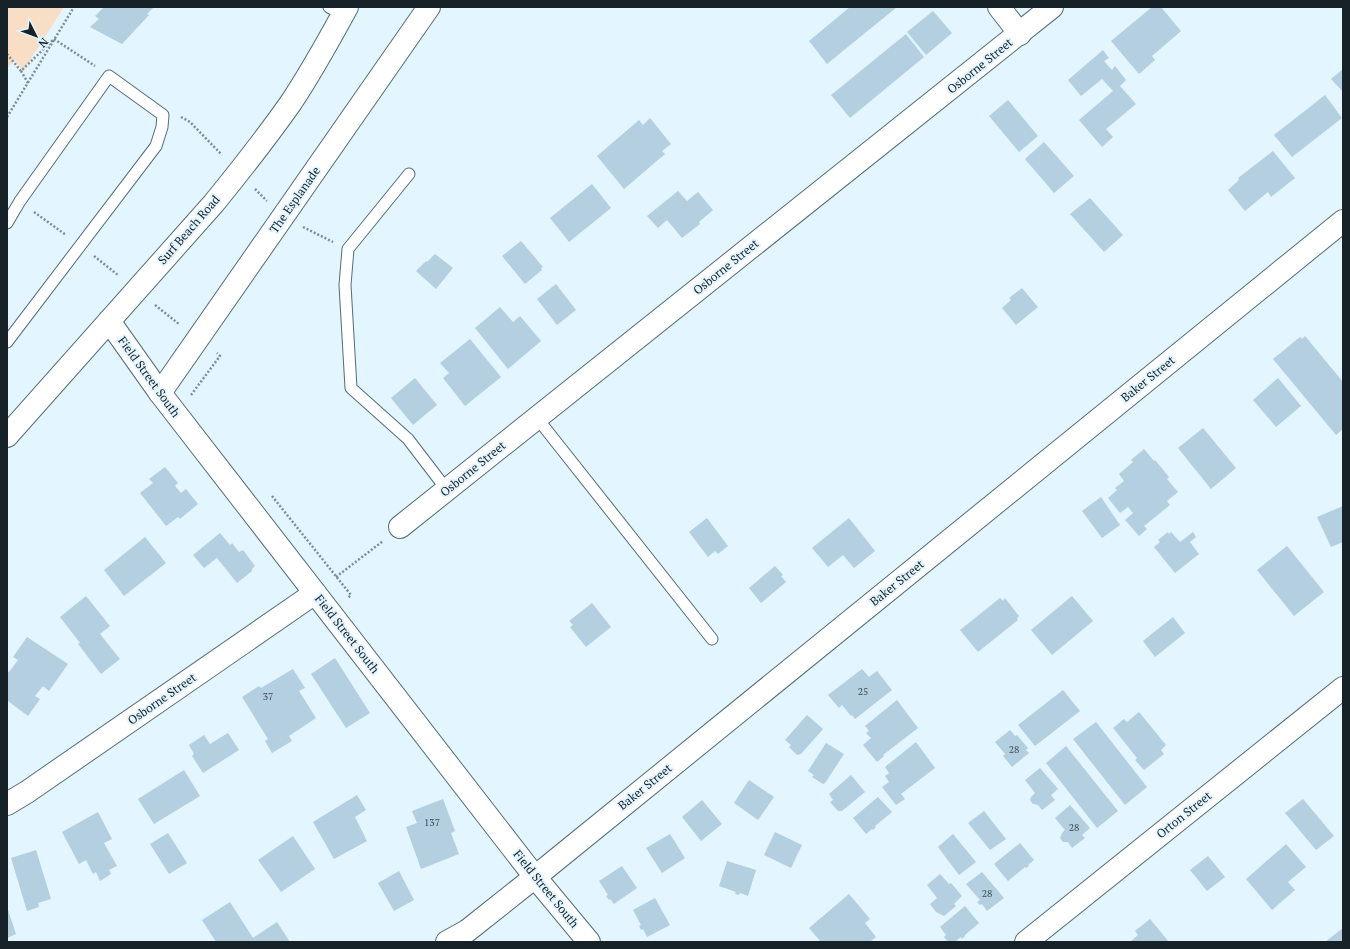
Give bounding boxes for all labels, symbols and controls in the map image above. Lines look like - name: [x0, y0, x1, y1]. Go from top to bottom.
- north arrow: [16, 16, 56, 56]
- street label: Osborne Street: [944, 34, 1016, 97]
- text: N: [35, 35, 51, 51]
- street label: The Esplanade: [266, 163, 323, 236]
- street label: Surf Beach Road: [155, 192, 223, 267]
- street label: Osborne Street: [690, 235, 762, 298]
- street label: Field Street South: [115, 334, 184, 420]
- street label: Baker Street: [1118, 352, 1178, 405]
- street label: Osborne Street: [437, 437, 509, 500]
- street label: Baker Street: [867, 556, 927, 609]
- street label: Field Street South: [312, 591, 383, 676]
- street label: Osborne Street: [125, 669, 199, 728]
- house number: 25: [858, 685, 868, 698]
- house number: 37: [263, 690, 273, 703]
- house number: 28: [1009, 743, 1019, 756]
- street label: Baker Street: [615, 760, 675, 813]
- street label: Orton Street: [1153, 787, 1215, 841]
- house number: 137: [424, 816, 440, 829]
- house number: 28: [1069, 821, 1079, 834]
- street label: Field Street South: [510, 847, 582, 931]
- house number: 28: [982, 887, 992, 900]

